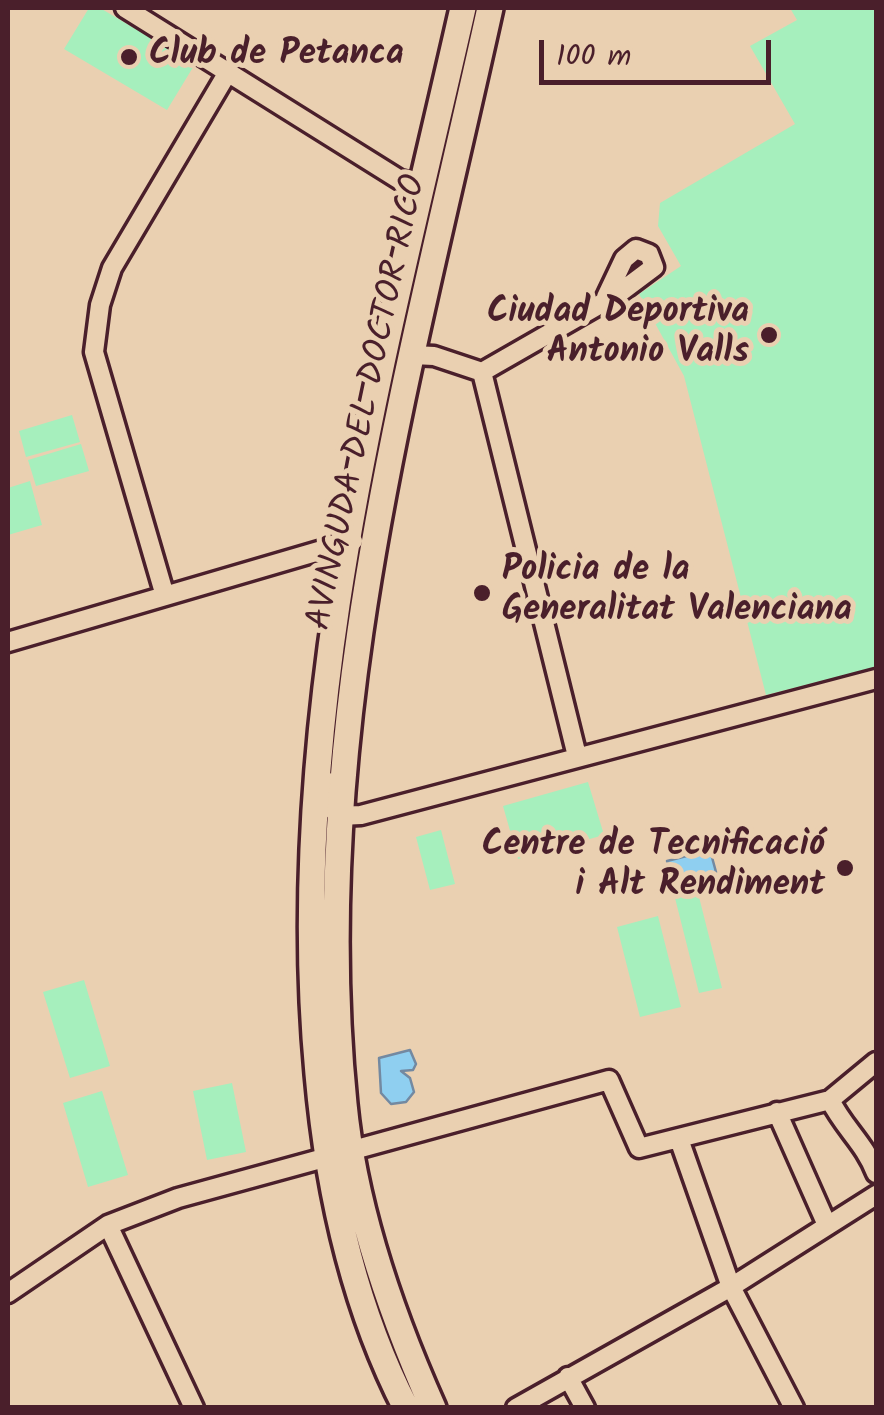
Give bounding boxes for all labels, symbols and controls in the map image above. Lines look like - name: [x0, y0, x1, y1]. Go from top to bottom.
- scale bar: [544, 20, 776, 82]
- text: 100 m: [556, 33, 631, 81]
- place label: Club de Petanca: [149, 36, 404, 78]
- marker: Club de Petanca: [118, 46, 140, 68]
- street label: AVINGUDA DEL DOCTOR RICO: [301, 172, 439, 634]
- place label: Ciudad Deportiva Antonio Valls: [487, 294, 749, 376]
- marker: Ciudad Deportiva Antonio Valls: [758, 324, 780, 346]
- place label: Policia de la Generalitat Valenciana: [502, 552, 852, 634]
- marker: Policia de la Generalitat Valenciana: [471, 582, 493, 604]
- place label: Centre de Tecnificació i Alt Rendiment: [482, 827, 825, 909]
- marker: Centre de Tecnificació i Alt Rendiment: [834, 857, 856, 879]

